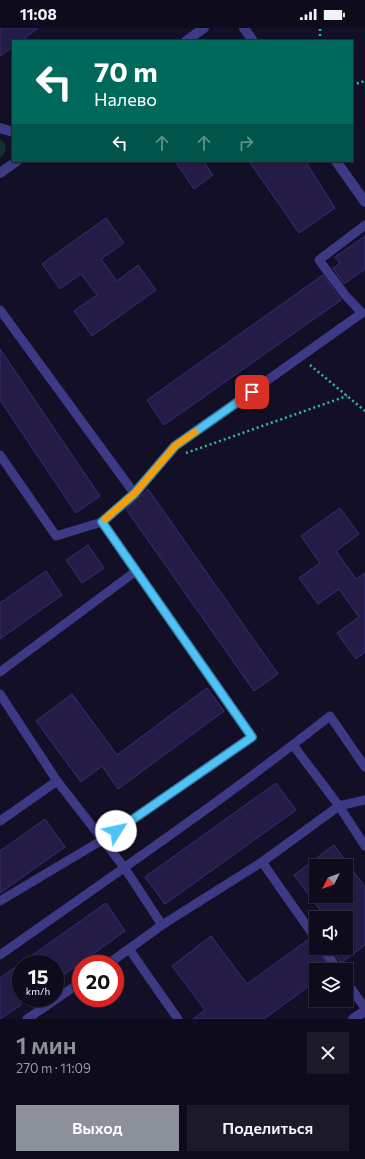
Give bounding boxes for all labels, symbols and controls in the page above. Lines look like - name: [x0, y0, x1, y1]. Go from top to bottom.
- text: 11:08: [20, 5, 57, 23]
- text: 70 m: [94, 54, 158, 88]
- icon: left: [28, 56, 80, 108]
- text: Налево: [94, 88, 157, 110]
- icon: left: [109, 132, 131, 154]
- icon: ahead: [151, 132, 173, 154]
- icon: ahead: [193, 132, 215, 154]
- icon: right: [235, 132, 257, 154]
- pin: [235, 375, 269, 409]
- icon: arrive: [241, 381, 263, 403]
- position arrow: [95, 810, 137, 852]
- north arrow: [309, 859, 353, 903]
- map controls: [309, 859, 353, 1007]
- button: sound: [309, 911, 353, 955]
- speed limit sign: 20: [72, 955, 124, 1007]
- button: layers: [309, 963, 353, 1007]
- text: 15: [28, 964, 48, 988]
- text: km/h: [26, 985, 50, 997]
- text: 1 мин: [16, 1030, 77, 1059]
- button: close: [307, 1032, 349, 1074]
- text: 270 m · 11:09: [16, 1060, 91, 1076]
- button: Выход: [16, 1105, 179, 1151]
- button: Поделиться: [187, 1105, 349, 1151]

